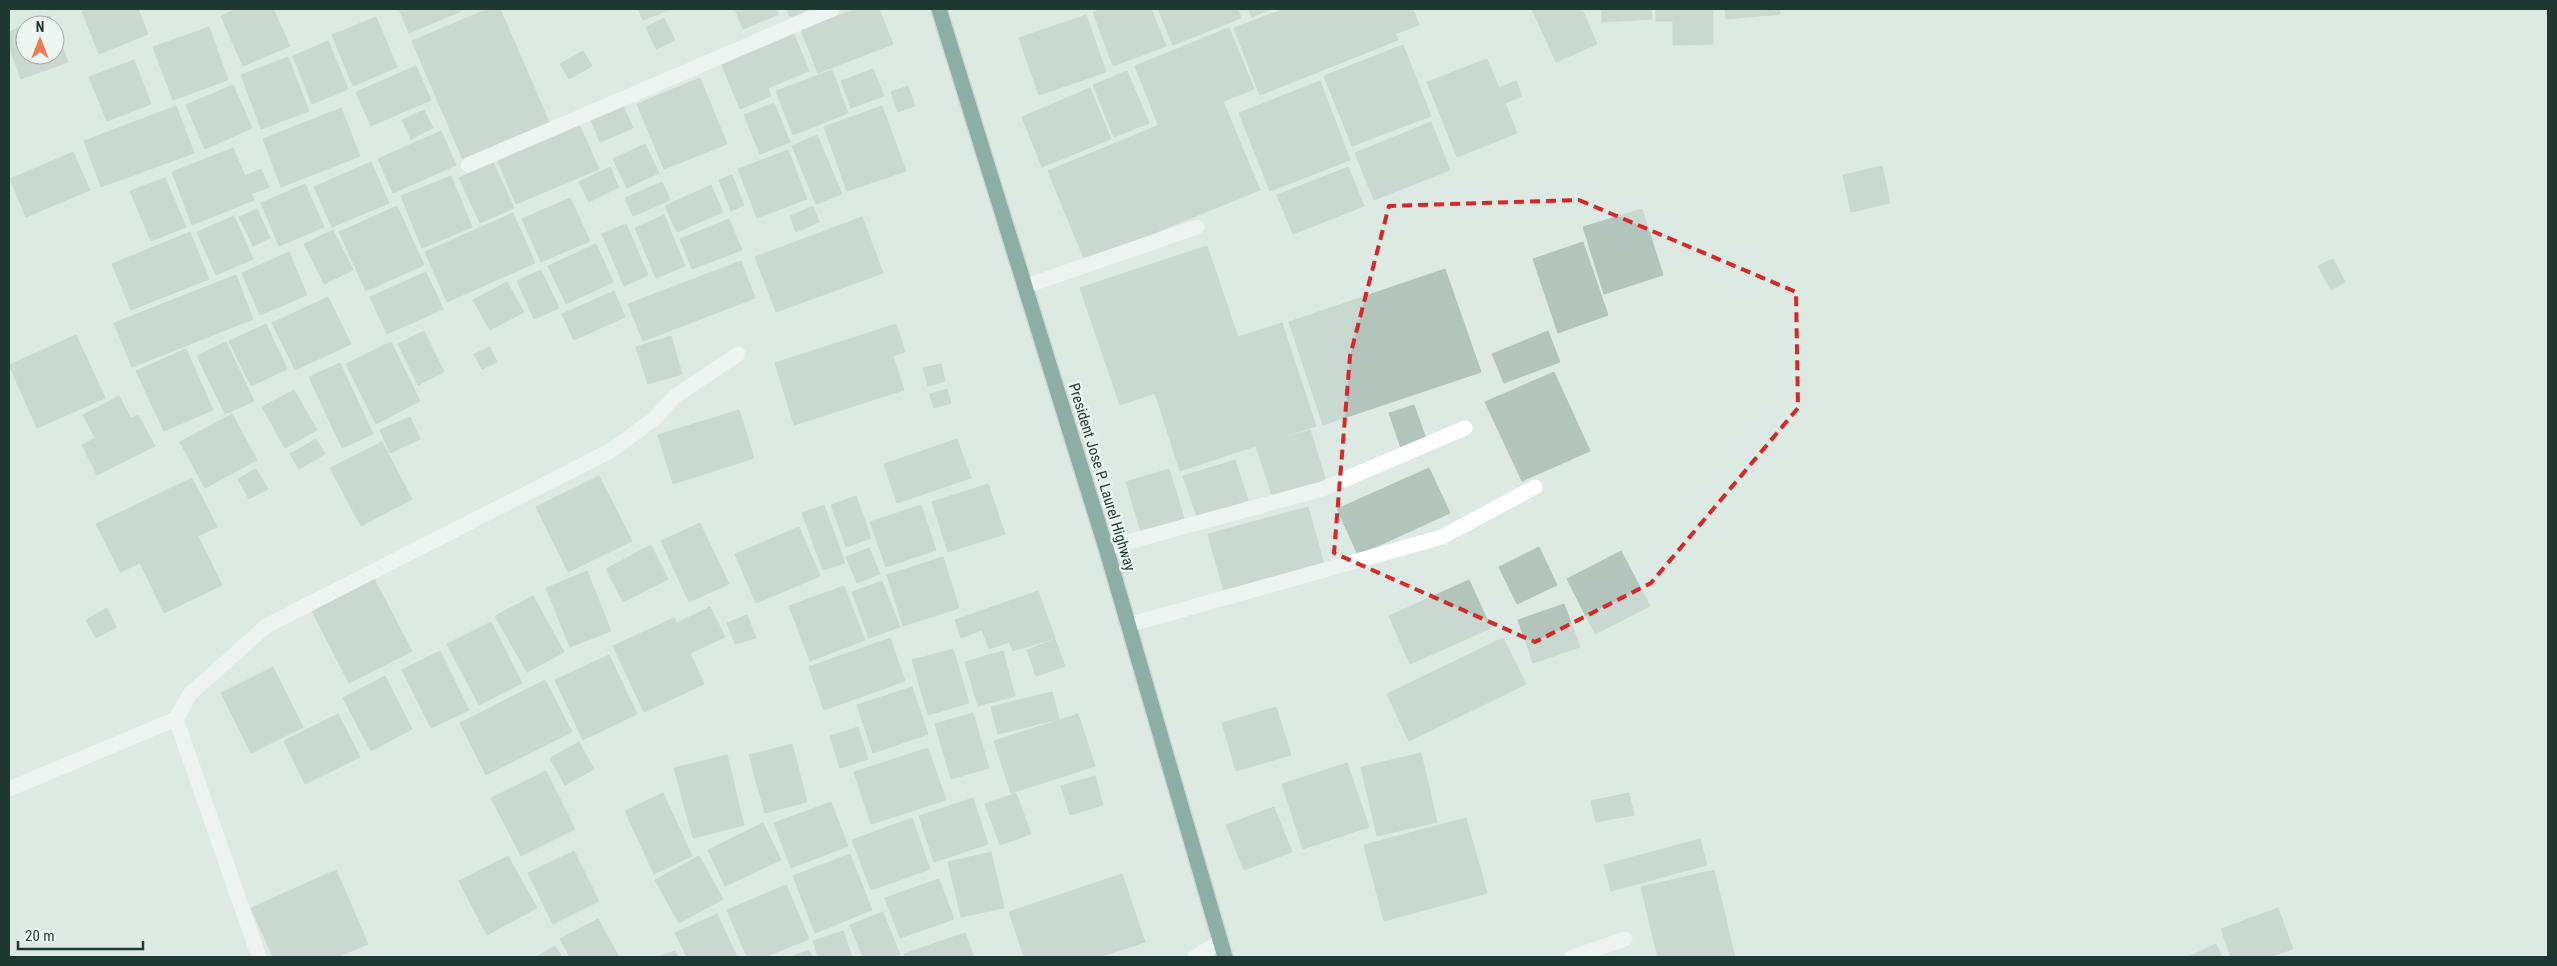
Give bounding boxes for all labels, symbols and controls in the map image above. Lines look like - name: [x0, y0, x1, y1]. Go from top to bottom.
- north arrow: [15, 15, 65, 65]
- text: N: [36, 19, 44, 35]
- street label: President Jose P. Laurel Highway: [1065, 381, 1139, 573]
- scale bar: [18, 918, 142, 950]
- text: 20 m: [25, 927, 55, 945]

